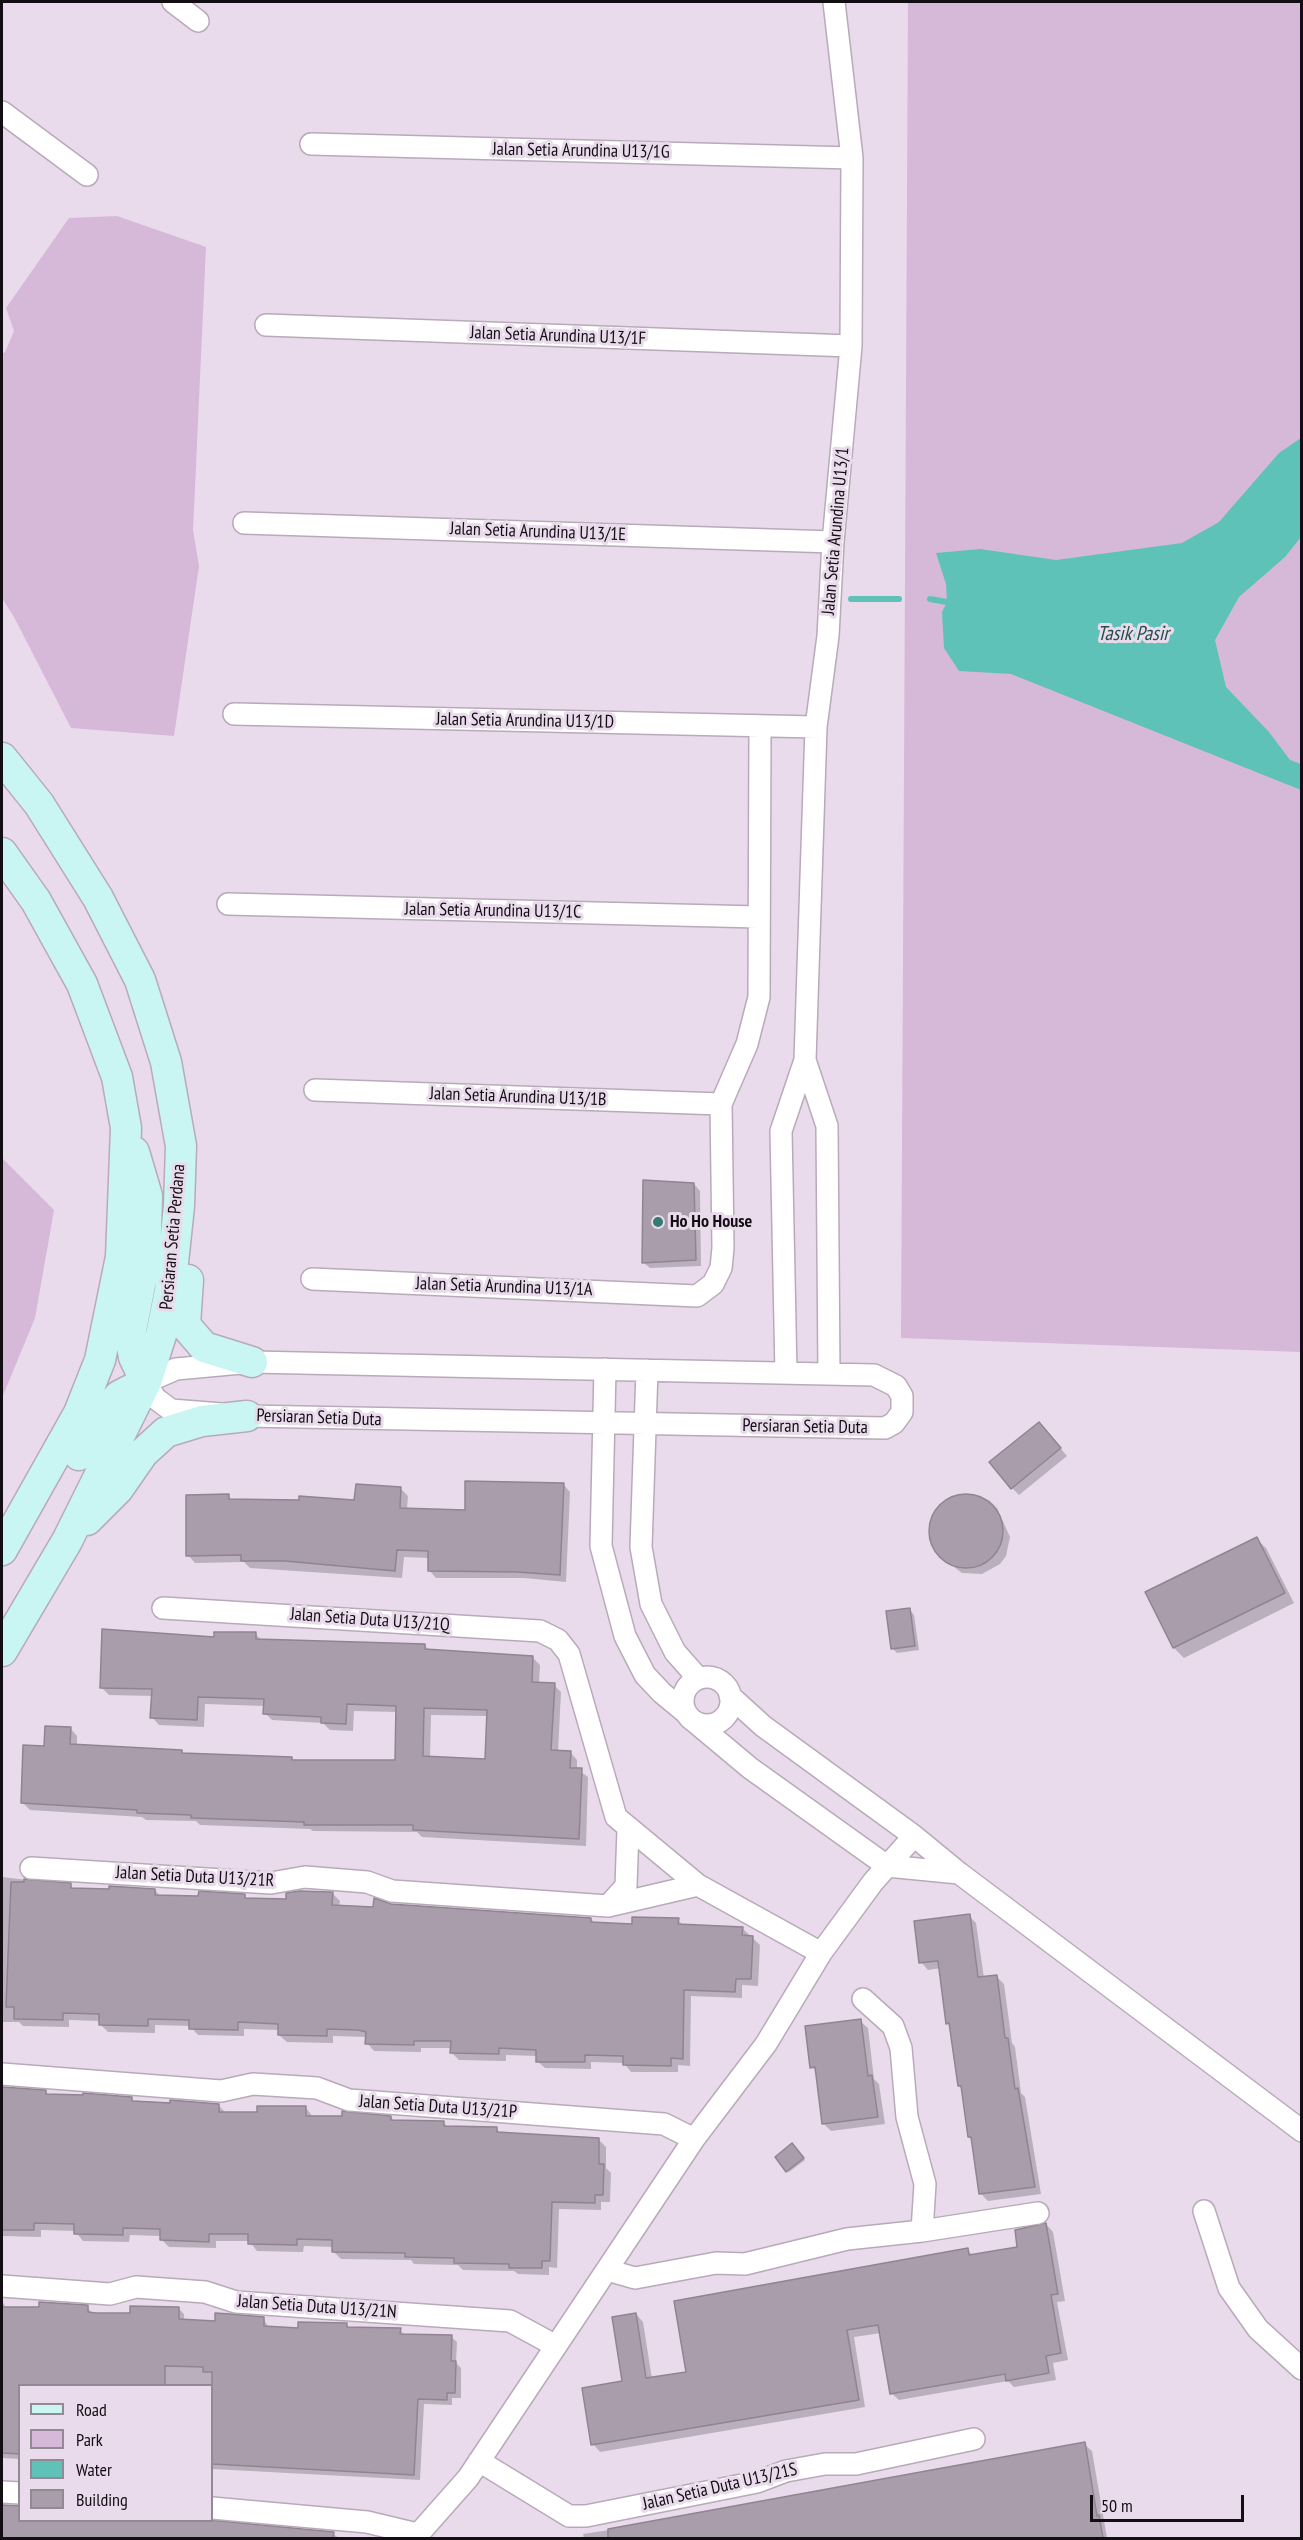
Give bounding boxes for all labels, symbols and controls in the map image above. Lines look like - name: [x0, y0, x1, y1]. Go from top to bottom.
- street label: Jalan Setia Arundina U13/1G: [492, 139, 670, 163]
- street label: Jalan Setia Arundina U13/1F: [470, 322, 646, 350]
- street label: Jalan Setia Arundina U13/1: [818, 446, 854, 616]
- street label: Jalan Setia Arundina U13/1E: [450, 518, 626, 546]
- water label: Tasik Pasir: [1097, 622, 1169, 646]
- street label: Jalan Setia Arundina U13/1D: [436, 709, 614, 733]
- street label: Jalan Setia Arundina U13/1C: [404, 899, 582, 923]
- street label: Jalan Setia Arundina U13/1B: [429, 1083, 607, 1111]
- street label: Persiaran Setia Perdana: [156, 1163, 190, 1311]
- place label: Ho Ho House: [670, 1211, 752, 1233]
- marker: Ho Ho House: [651, 1215, 665, 1229]
- street label: Jalan Setia Arundina U13/1A: [415, 1273, 593, 1301]
- street label: Persiaran Setia Duta: [256, 1405, 382, 1431]
- street label: Persiaran Setia Duta: [742, 1415, 868, 1439]
- street label: Jalan Setia Duta U13/21Q: [290, 1604, 450, 1636]
- street label: Jalan Setia Duta U13/21R: [115, 1862, 275, 1892]
- street label: Jalan Setia Duta U13/21P: [358, 2091, 518, 2123]
- street label: Jalan Setia Duta U13/21N: [237, 2291, 397, 2323]
- legend: [18, 2384, 213, 2522]
- text: Road: [76, 2398, 107, 2421]
- text: Park: [76, 2428, 103, 2451]
- text: Water: [76, 2458, 112, 2481]
- street label: Jalan Setia Duta U13/21S: [641, 2459, 799, 2515]
- scale bar: [1093, 2483, 1248, 2521]
- text: Building: [76, 2488, 128, 2511]
- text: 50 m: [1101, 2494, 1133, 2517]

